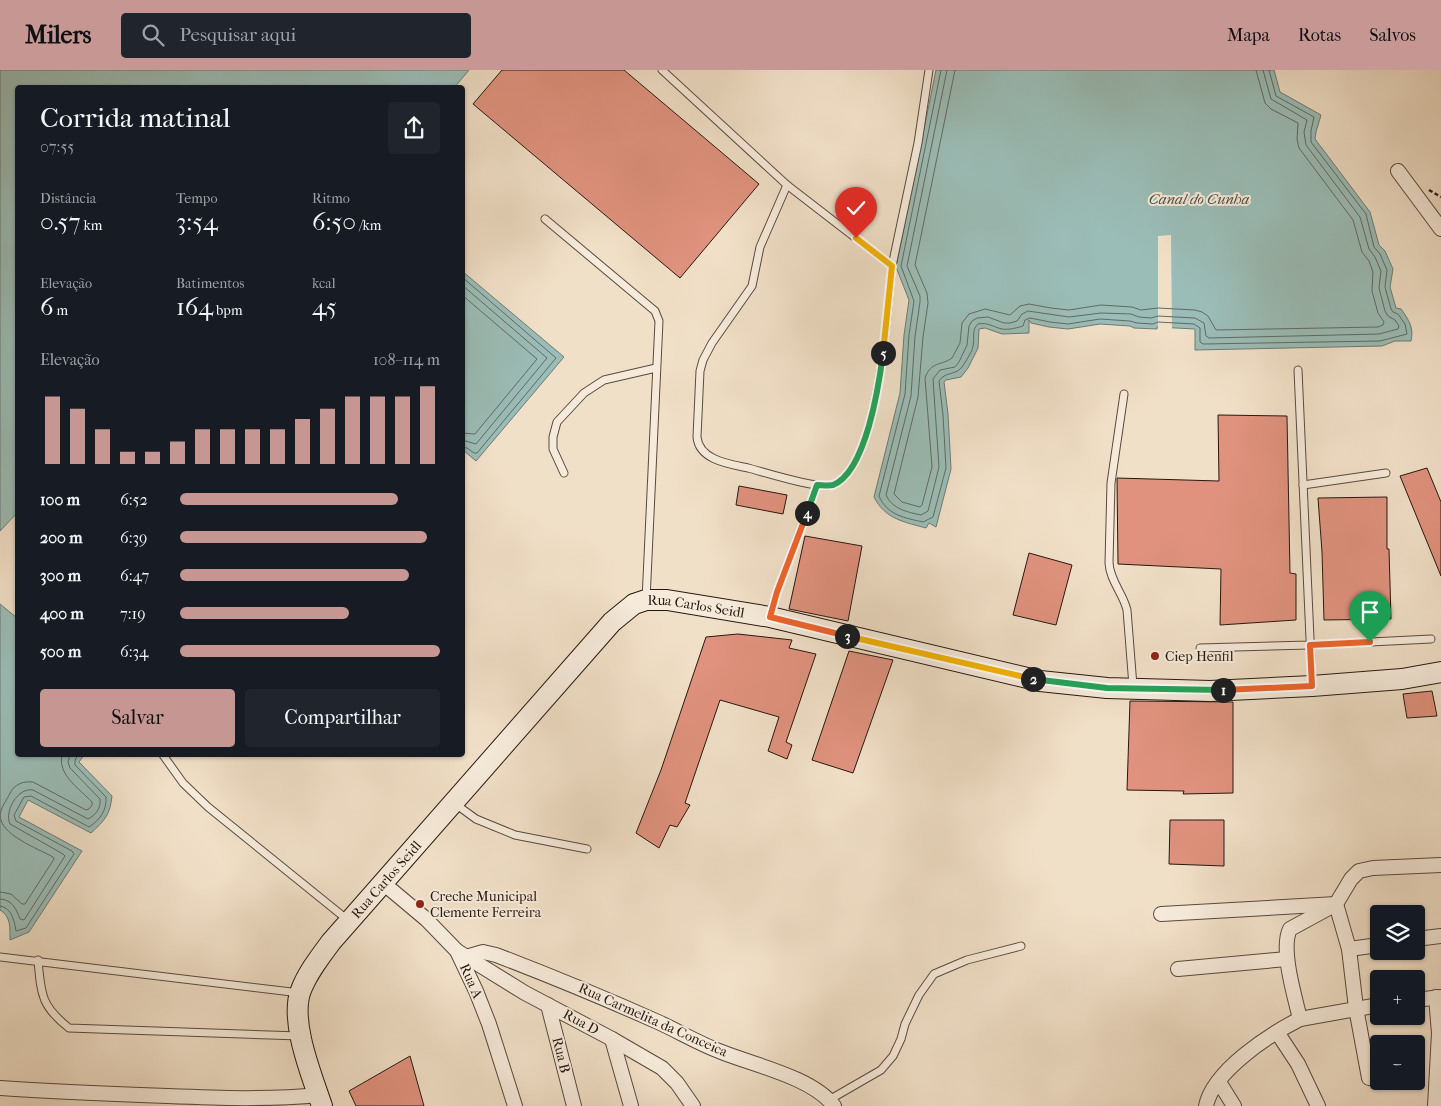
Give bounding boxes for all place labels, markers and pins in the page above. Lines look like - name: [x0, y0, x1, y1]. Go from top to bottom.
- pin: [835, 187, 877, 238]
- pin: 5: [870, 340, 896, 366]
- pin: 4: [794, 500, 820, 526]
- pin: [1349, 591, 1391, 642]
- pin: 3: [834, 624, 860, 648]
- place label: Ciep Henfil: [1165, 648, 1234, 665]
- marker: Ciep Henfil: [1149, 650, 1161, 662]
- pin: 2: [1020, 666, 1046, 692]
- pin: 1: [1210, 678, 1236, 702]
- place label: Creche Municipal Clemente Ferreira: [430, 888, 542, 921]
- marker: Creche Municipal Clemente Ferreira: [414, 898, 426, 910]

